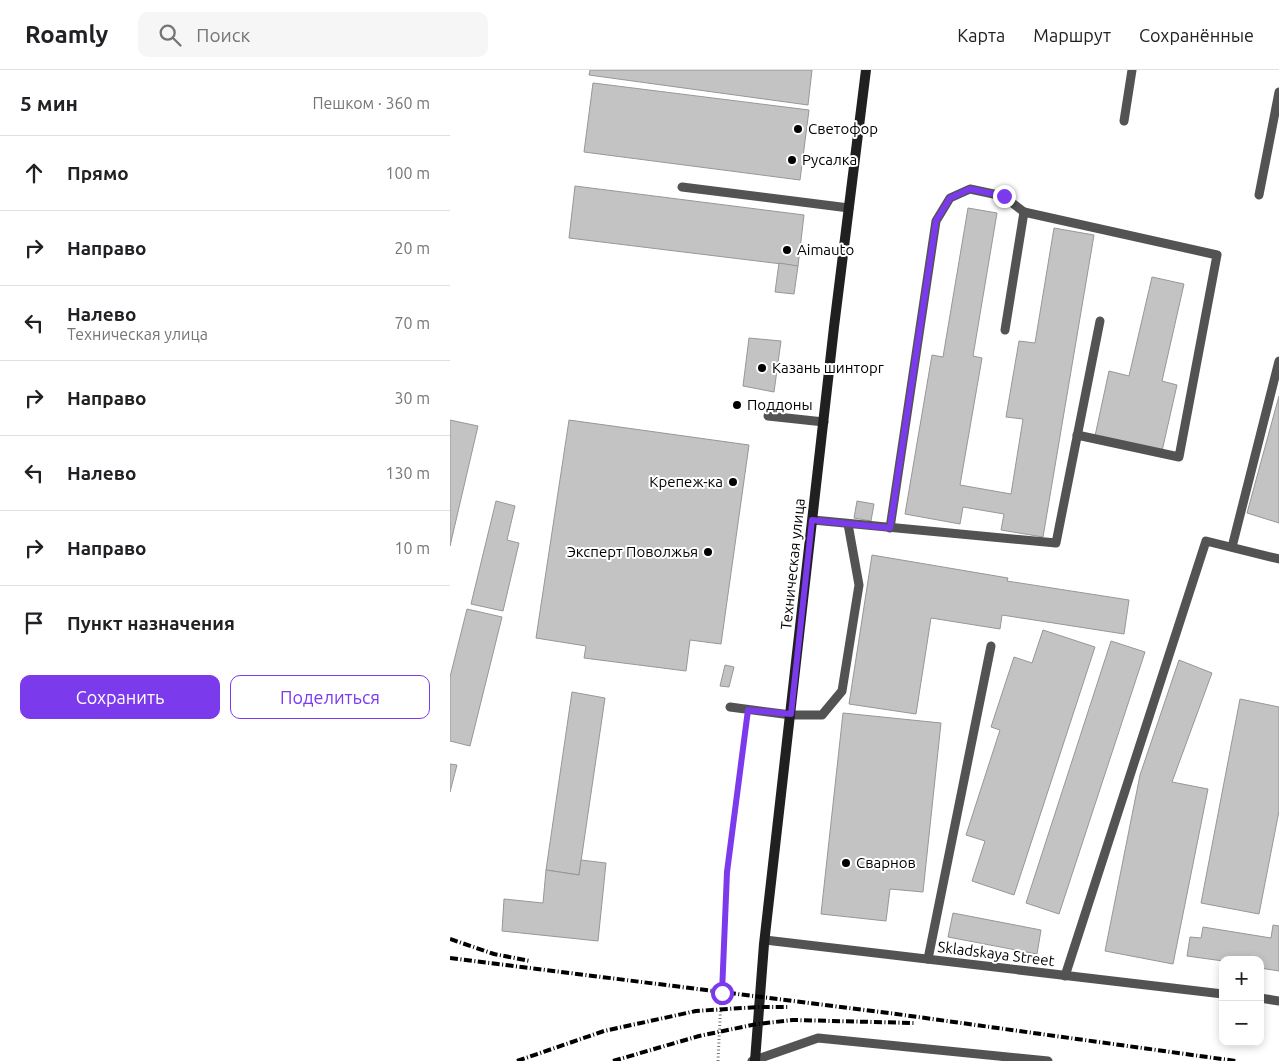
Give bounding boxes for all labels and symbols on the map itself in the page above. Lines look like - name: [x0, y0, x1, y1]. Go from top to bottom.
- place label: Светофор: [808, 120, 878, 137]
- marker: Светофор: [792, 123, 804, 135]
- place label: Русалка: [802, 151, 857, 168]
- marker: Русалка: [786, 154, 798, 166]
- route end: [993, 185, 1016, 208]
- place label: Aimauto: [797, 241, 854, 258]
- marker: Aimauto: [781, 244, 793, 256]
- place label: Казань шинторг: [772, 359, 884, 376]
- marker: Казань шинторг: [756, 362, 768, 374]
- place label: Поддоны: [747, 396, 813, 413]
- marker: Поддоны: [731, 399, 743, 411]
- place label: Крепеж-ка: [649, 473, 723, 490]
- marker: Крепеж-ка: [727, 476, 739, 488]
- street label: Техническая улица: [777, 497, 808, 631]
- place label: Эксперт Поволжья: [567, 543, 698, 560]
- marker: Эксперт Поволжья: [702, 546, 714, 558]
- place label: Сварнов: [856, 854, 916, 871]
- marker: Сварнов: [840, 857, 852, 869]
- street label: Skladskaya Street: [937, 938, 1056, 969]
- route start: [711, 982, 734, 1005]

